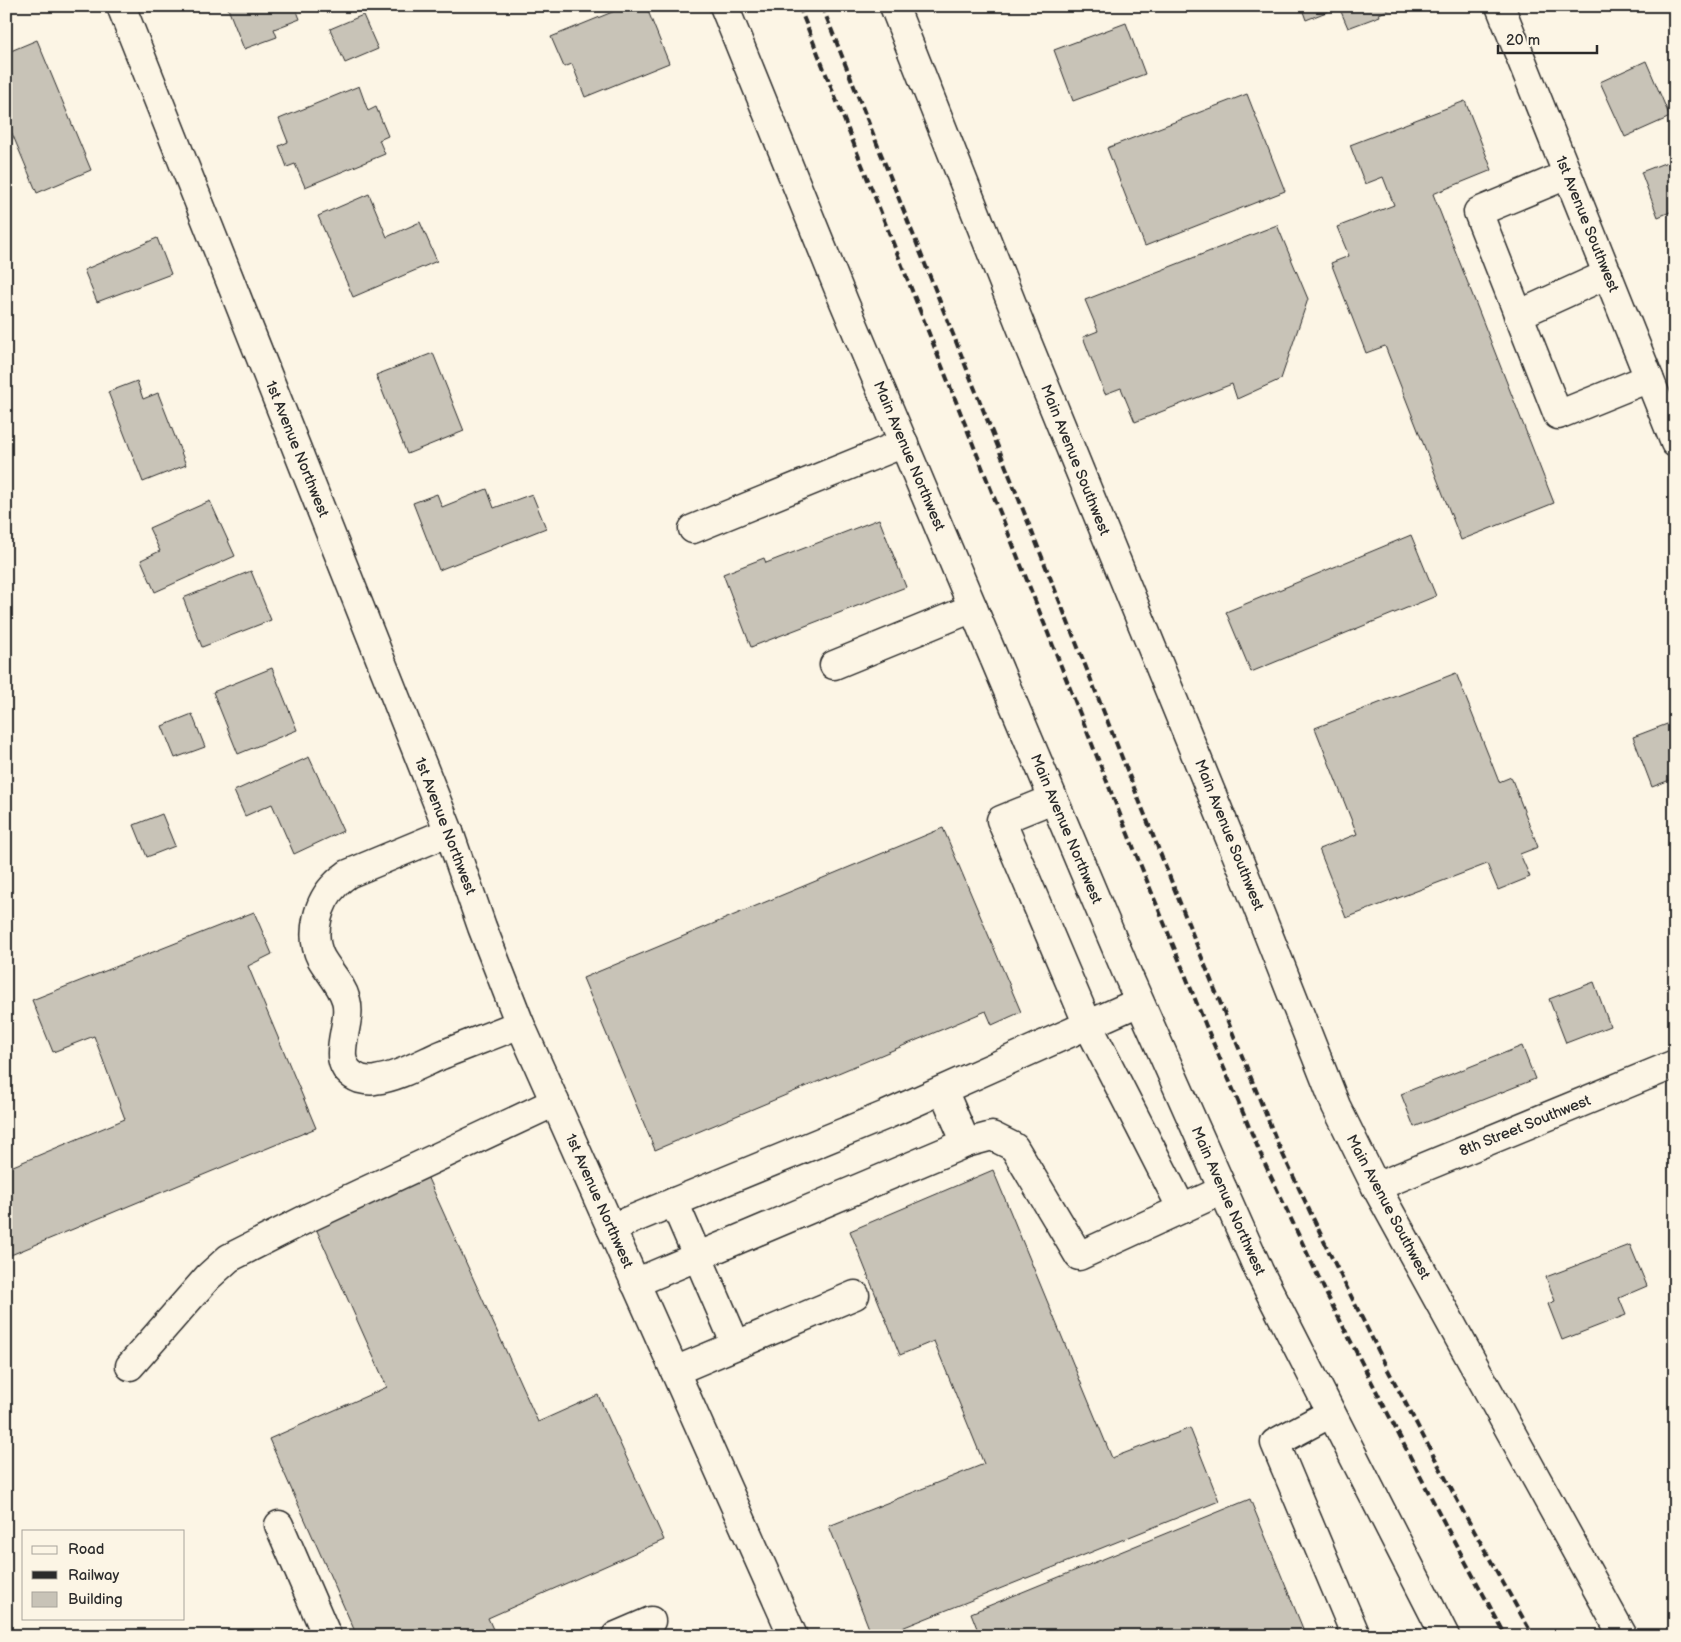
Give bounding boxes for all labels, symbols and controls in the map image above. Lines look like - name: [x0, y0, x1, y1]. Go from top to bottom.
- scale bar: [1498, 22, 1597, 54]
- text: 20 m: [1506, 31, 1540, 50]
- street label: 1st Avenue Southwest: [1551, 153, 1623, 295]
- street label: 1st Avenue Northwest: [261, 378, 333, 520]
- street label: Main Avenue Northwest: [869, 378, 949, 534]
- street label: Main Avenue Southwest: [1036, 382, 1114, 539]
- street label: Main Avenue Northwest: [1026, 751, 1106, 907]
- street label: 1st Avenue Northwest: [410, 755, 480, 898]
- street label: Main Avenue Southwest: [1190, 757, 1268, 914]
- street label: 8th Street Southwest: [1457, 1091, 1594, 1161]
- street label: Main Avenue Northwest: [1187, 1124, 1270, 1279]
- street label: 1st Avenue Northwest: [561, 1131, 637, 1272]
- street label: Main Avenue Southwest: [1342, 1131, 1434, 1283]
- legend: [22, 1530, 185, 1620]
- text: Road: [68, 1540, 104, 1559]
- text: Railway: [68, 1566, 119, 1585]
- text: Building: [68, 1590, 123, 1609]

